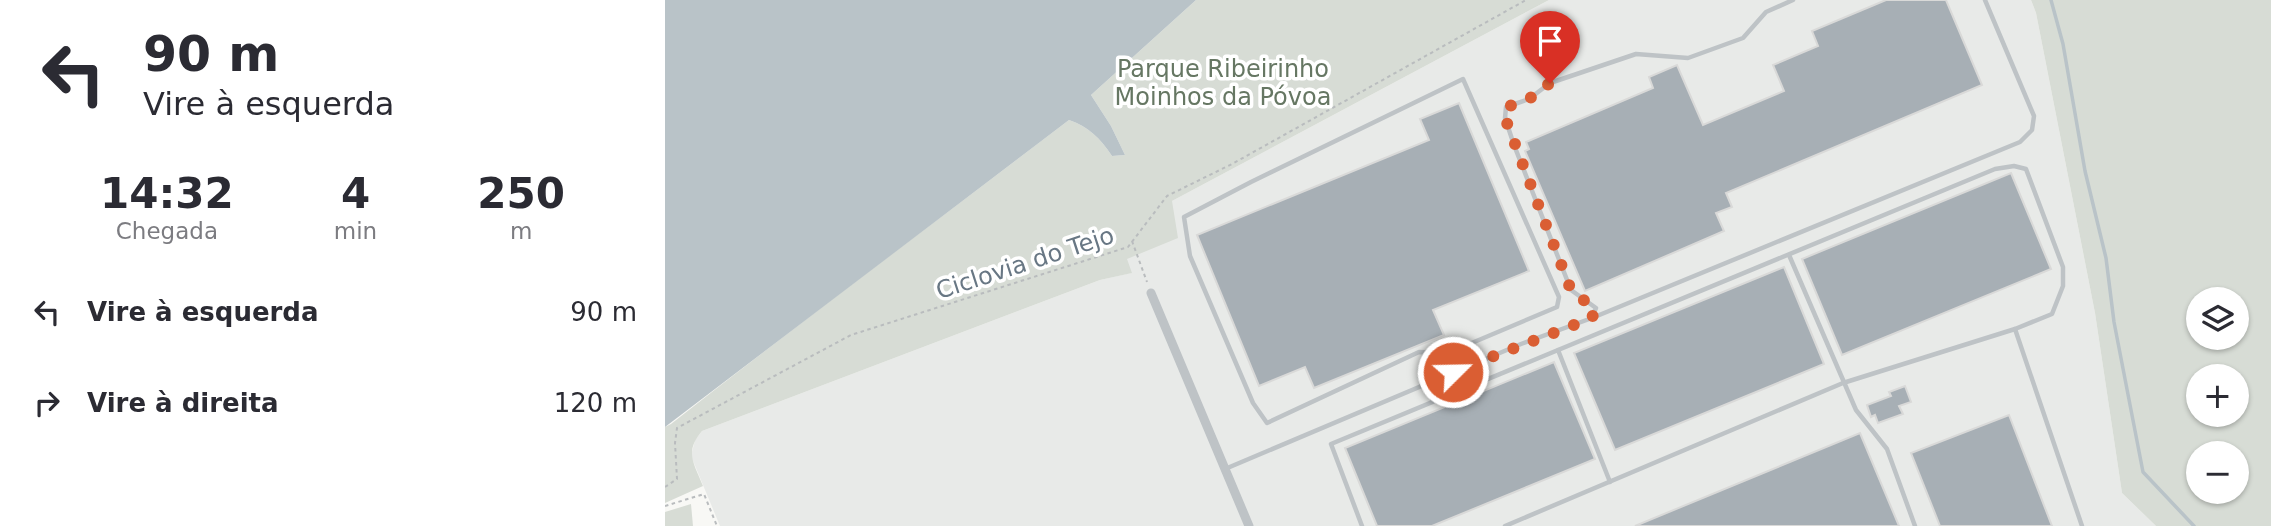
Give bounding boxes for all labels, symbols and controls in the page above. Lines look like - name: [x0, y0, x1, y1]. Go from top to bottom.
- pin: [1520, 11, 1580, 83]
- icon: arrive: [1531, 22, 1569, 60]
- text: 90 m: [143, 26, 279, 83]
- icon: left: [28, 28, 119, 119]
- park label: Parque Ribeirinho Moinhos da Póvoa: [1115, 55, 1331, 111]
- text: Vire à esquerda: [143, 85, 394, 123]
- text: 14:32: [100, 169, 234, 218]
- text: 4: [341, 169, 370, 218]
- text: 250: [477, 169, 565, 218]
- text: Chegada: [116, 218, 218, 244]
- text: min: [334, 218, 377, 244]
- text: m: [510, 218, 532, 244]
- street label: Ciclovia do Tejo: [932, 221, 1118, 305]
- map controls: [2186, 287, 2249, 504]
- button: layers: [2186, 287, 2249, 350]
- icon: left: [28, 293, 66, 331]
- text: Vire à esquerda: [87, 297, 319, 327]
- text: 90 m: [570, 297, 637, 327]
- position arrow: [1416, 335, 1490, 409]
- button: +: [2186, 364, 2249, 427]
- icon: right: [28, 384, 66, 422]
- text: Vire à direita: [87, 388, 279, 418]
- text: 120 m: [554, 388, 637, 418]
- button: −: [2186, 441, 2249, 504]

